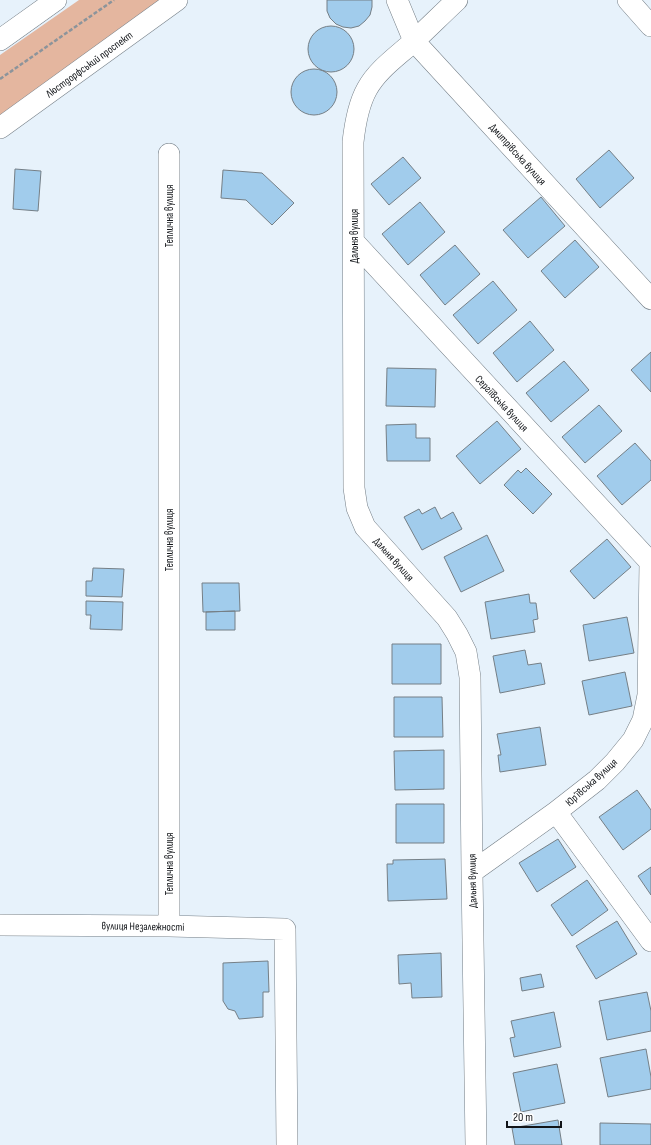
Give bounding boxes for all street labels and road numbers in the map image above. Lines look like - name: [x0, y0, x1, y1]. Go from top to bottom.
- street label: Люстдорфський проспект: [42, 28, 135, 101]
- street label: Дмитрівська вулиця: [487, 121, 549, 188]
- street label: Теплична вулиця: [163, 185, 176, 247]
- street label: Дальня вулиця: [348, 209, 361, 263]
- street label: Сергіївська вулиця: [472, 373, 531, 434]
- street label: Теплична вулиця: [163, 509, 176, 571]
- street label: Дальня вулиця: [371, 535, 417, 584]
- street label: Юрʼївська вулиця: [563, 756, 620, 809]
- street label: Теплична вулиця: [163, 833, 176, 895]
- street label: Дальня вулиця: [466, 854, 479, 908]
- street label: вулиця Незалежності: [101, 919, 185, 934]

